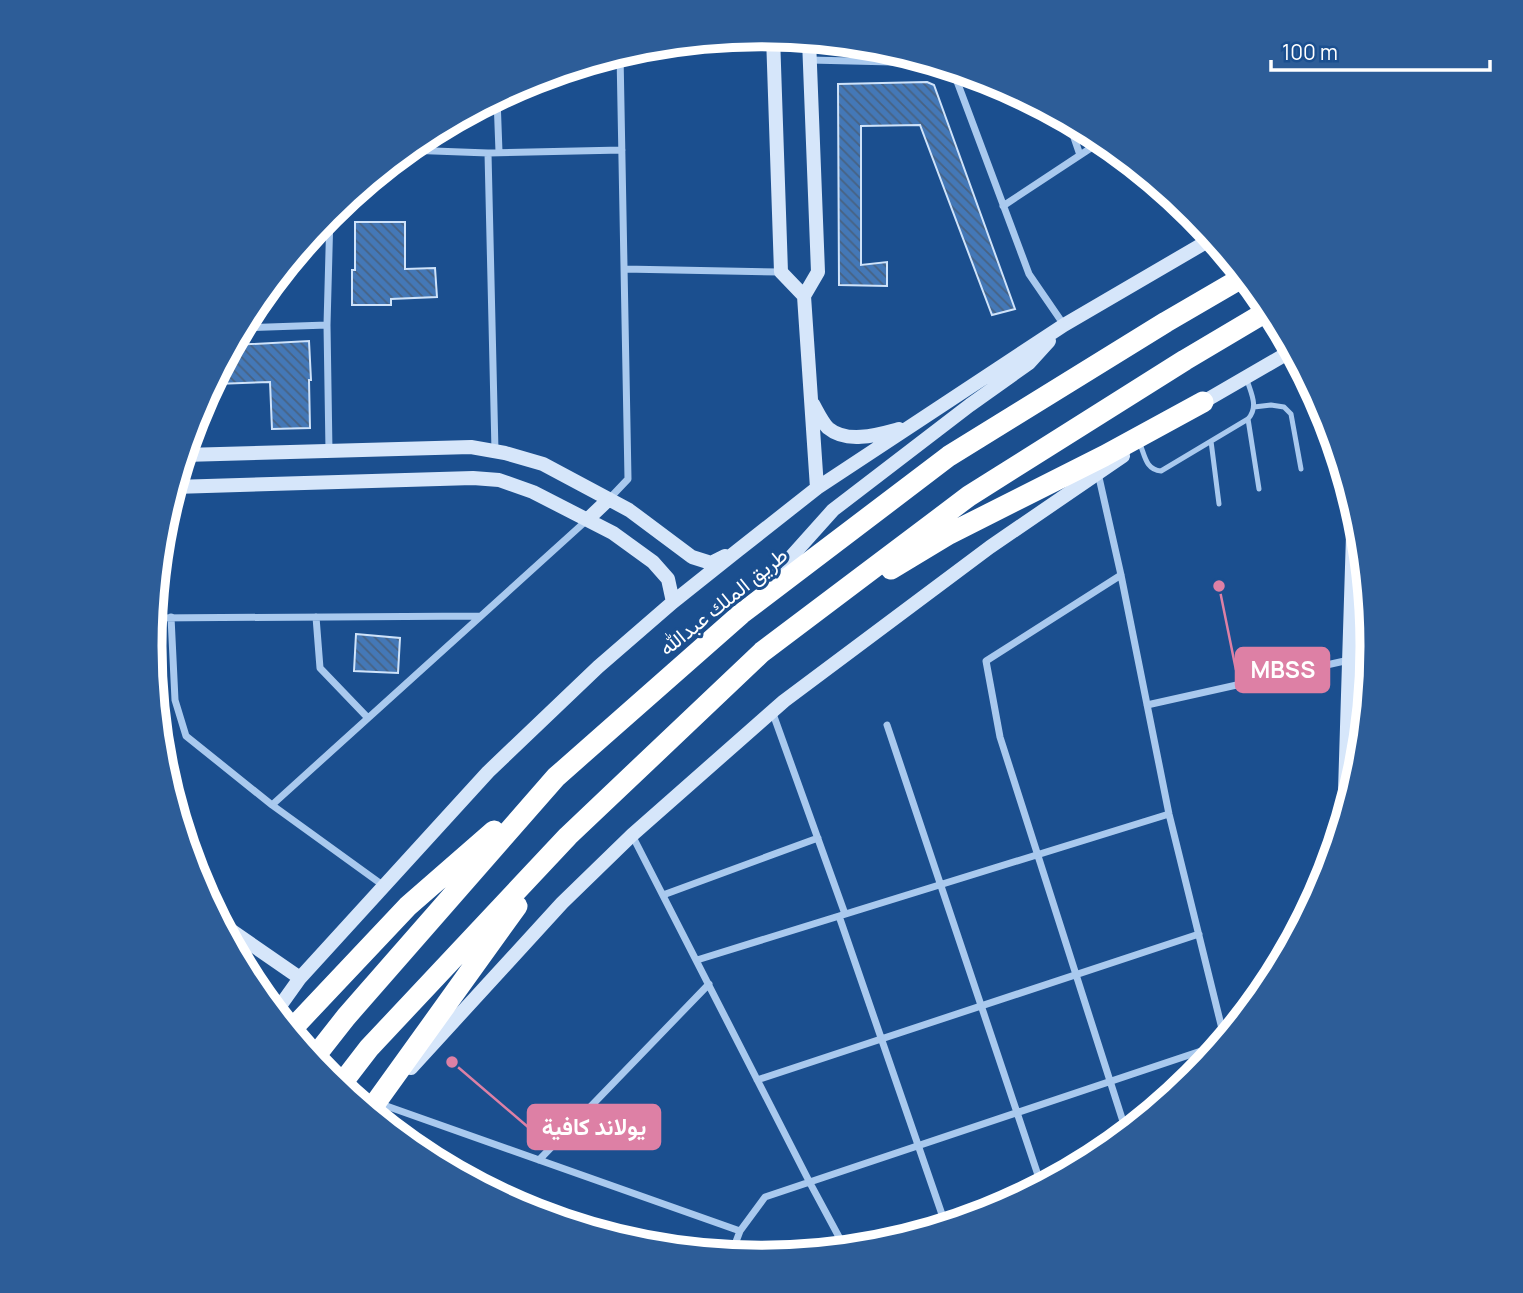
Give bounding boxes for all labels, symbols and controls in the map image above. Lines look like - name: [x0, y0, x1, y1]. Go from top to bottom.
- scale bar: [1271, 28, 1490, 72]
- text: 100 m: [1282, 38, 1338, 66]
- street label: طريق الملك عبدالله: [653, 541, 793, 661]
- callout: MBSS: [1236, 648, 1329, 692]
- text: MBSS: [1251, 653, 1315, 685]
- callout: يولاند كافية: [528, 1105, 660, 1149]
- text: يولاند كافية: [542, 1110, 646, 1142]

